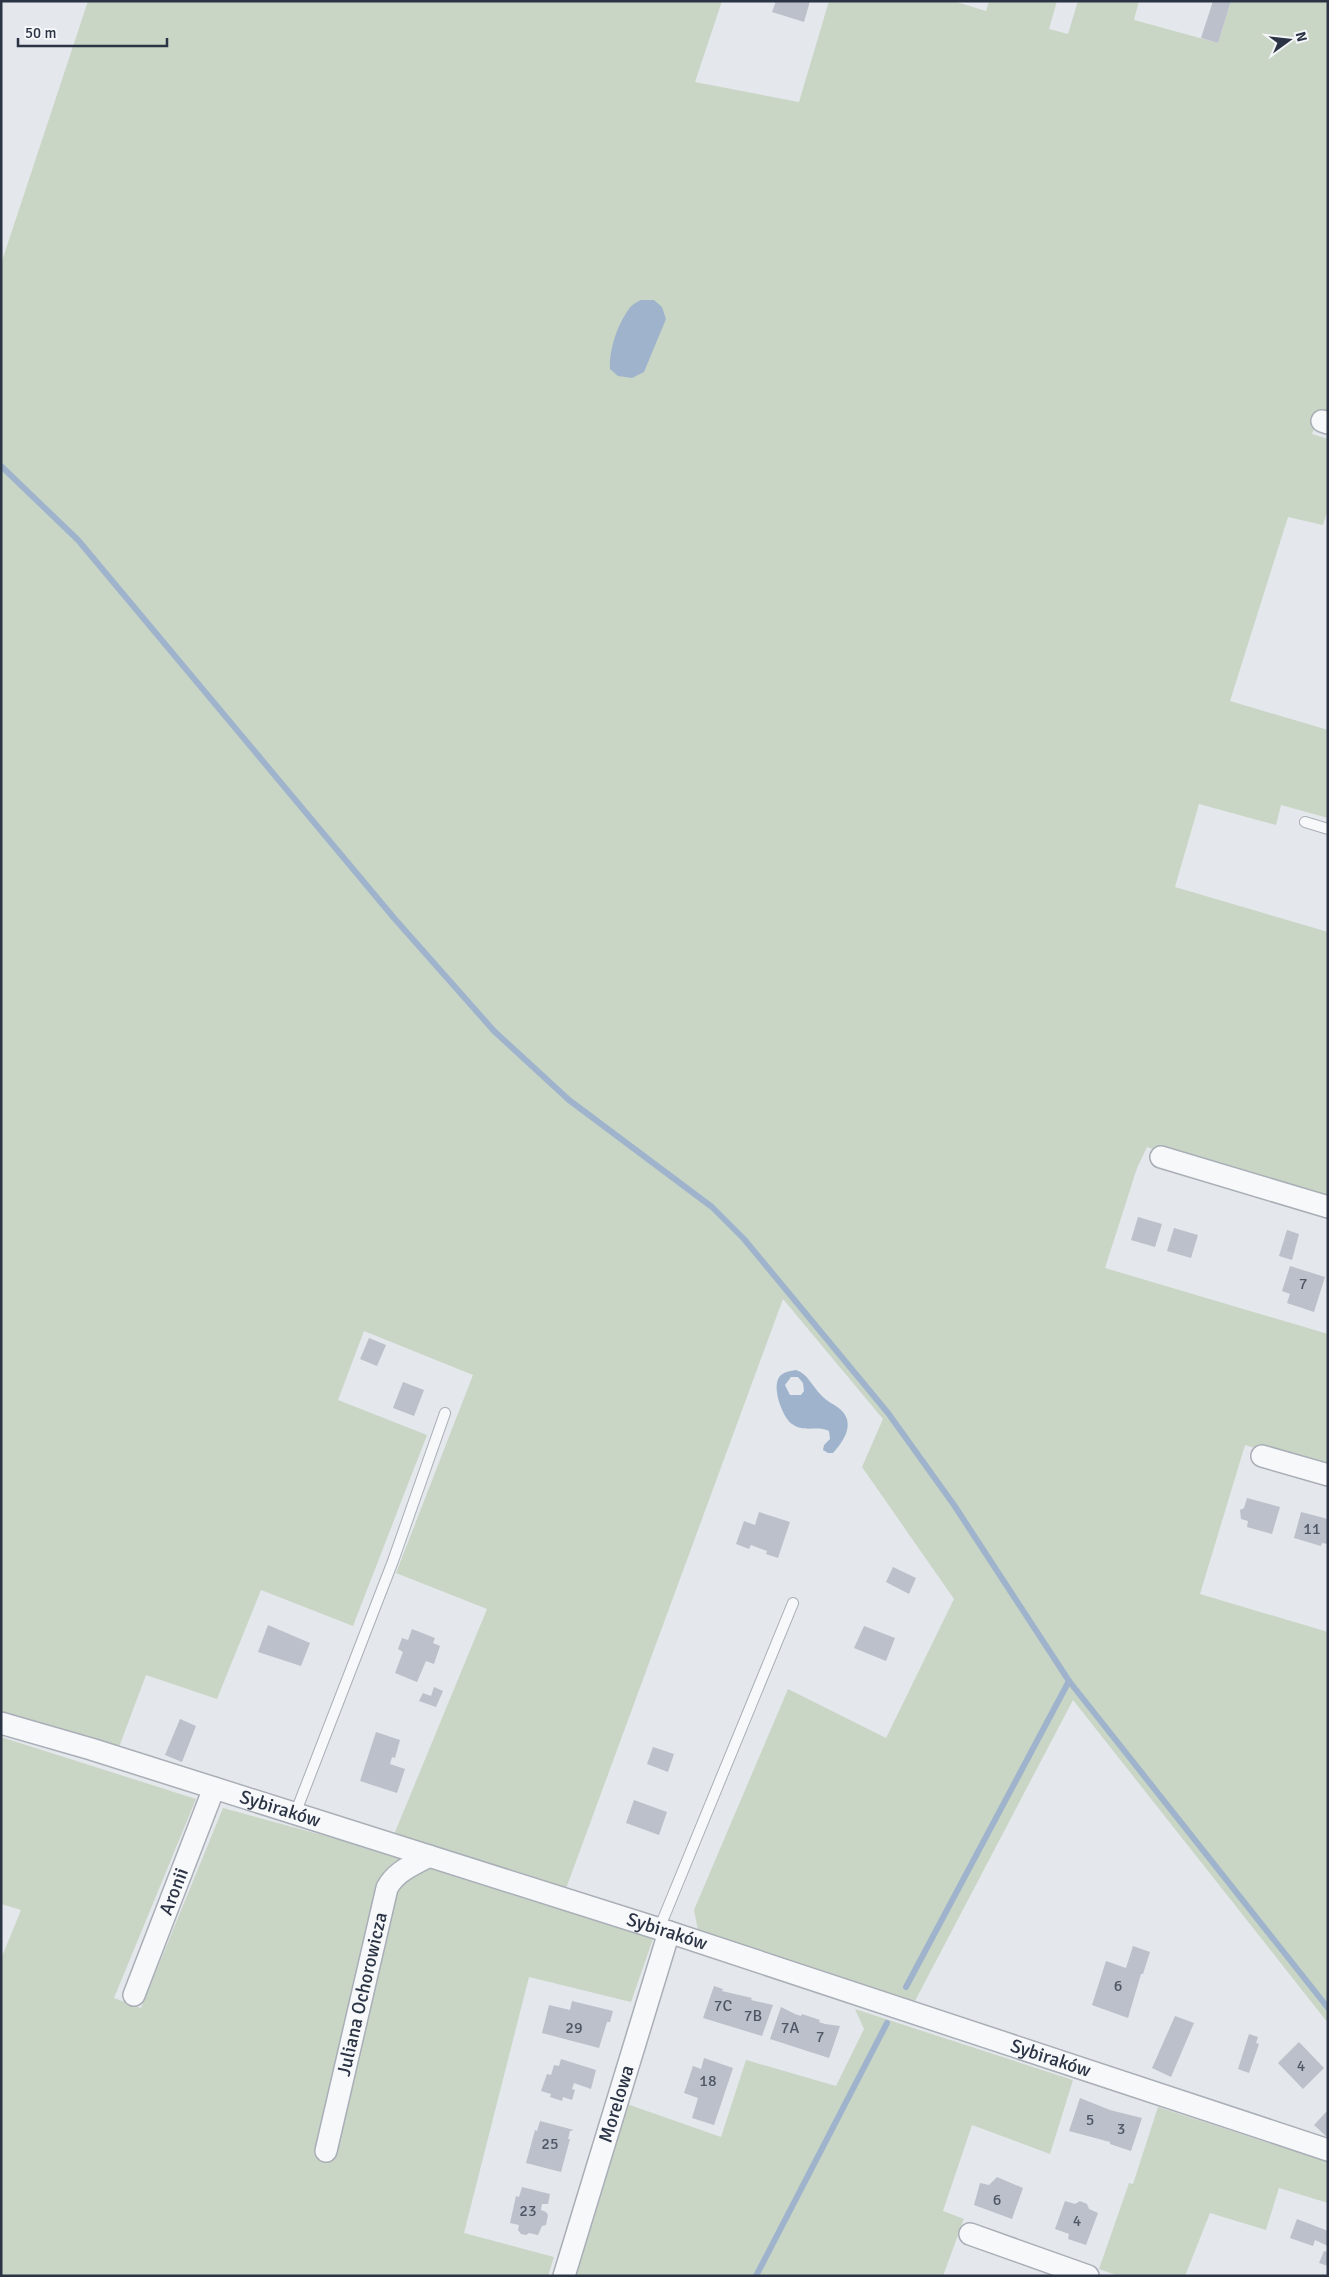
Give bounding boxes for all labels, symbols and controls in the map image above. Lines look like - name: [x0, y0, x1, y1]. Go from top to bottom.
- scale bar: [18, 15, 166, 47]
- north arrow: [1264, 15, 1314, 65]
- text: 50 m: [25, 24, 56, 42]
- text: N: [1292, 30, 1311, 44]
- house number: 7: [1299, 1274, 1307, 1294]
- house number: 11: [1303, 1519, 1321, 1539]
- street label: Sybiraków: [237, 1785, 324, 1833]
- street label: Aronii: [154, 1864, 194, 1919]
- street label: Sybiraków: [624, 1907, 711, 1956]
- street label: Juliana Ochorowicza: [332, 1910, 393, 2079]
- house number: 6: [1114, 1976, 1122, 1996]
- house number: 7C: [714, 1996, 732, 2016]
- house number: 7B: [744, 2006, 762, 2026]
- house number: 29: [565, 2018, 583, 2038]
- house number: 7A: [781, 2018, 799, 2038]
- house number: 7: [816, 2027, 824, 2047]
- street label: Sybiraków: [1007, 2034, 1094, 2083]
- house number: 4: [1297, 2056, 1306, 2076]
- street label: Morelowa: [593, 2062, 640, 2145]
- house number: 18: [699, 2071, 717, 2091]
- house number: 5: [1086, 2110, 1094, 2130]
- house number: 3: [1117, 2119, 1125, 2139]
- house number: 25: [541, 2134, 559, 2154]
- house number: 6: [993, 2190, 1001, 2210]
- house number: 23: [519, 2201, 537, 2221]
- house number: 4: [1073, 2211, 1082, 2231]

